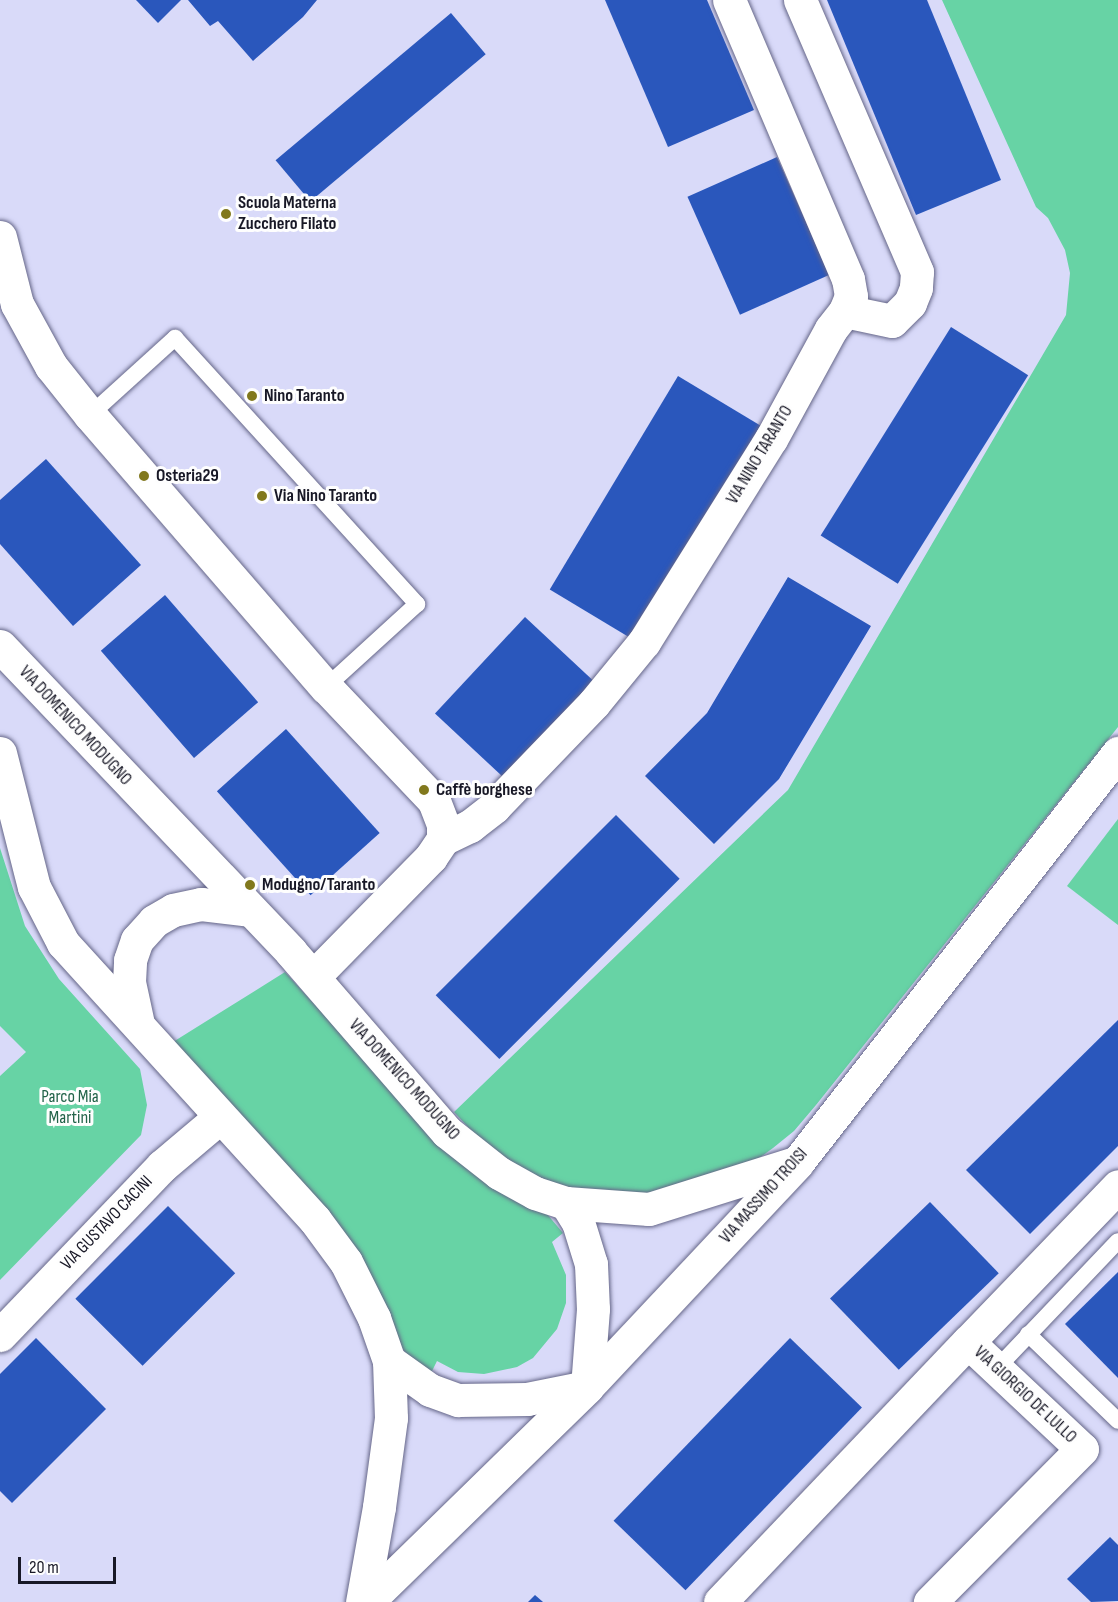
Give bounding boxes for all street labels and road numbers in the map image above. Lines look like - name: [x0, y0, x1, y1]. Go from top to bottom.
- street label: VIA NINO TARANTO: [722, 402, 798, 508]
- street label: VIA DOMENICO MODUGNO: [14, 662, 136, 790]
- street label: VIA DOMENICO MODUGNO: [344, 1015, 464, 1145]
- street label: VIA MASSIMO TROISI: [715, 1144, 813, 1248]
- street label: VIA GUSTAVO CACINI: [57, 1171, 157, 1275]
- street label: VIA GIORGIO DE LULLO: [969, 1342, 1081, 1448]

